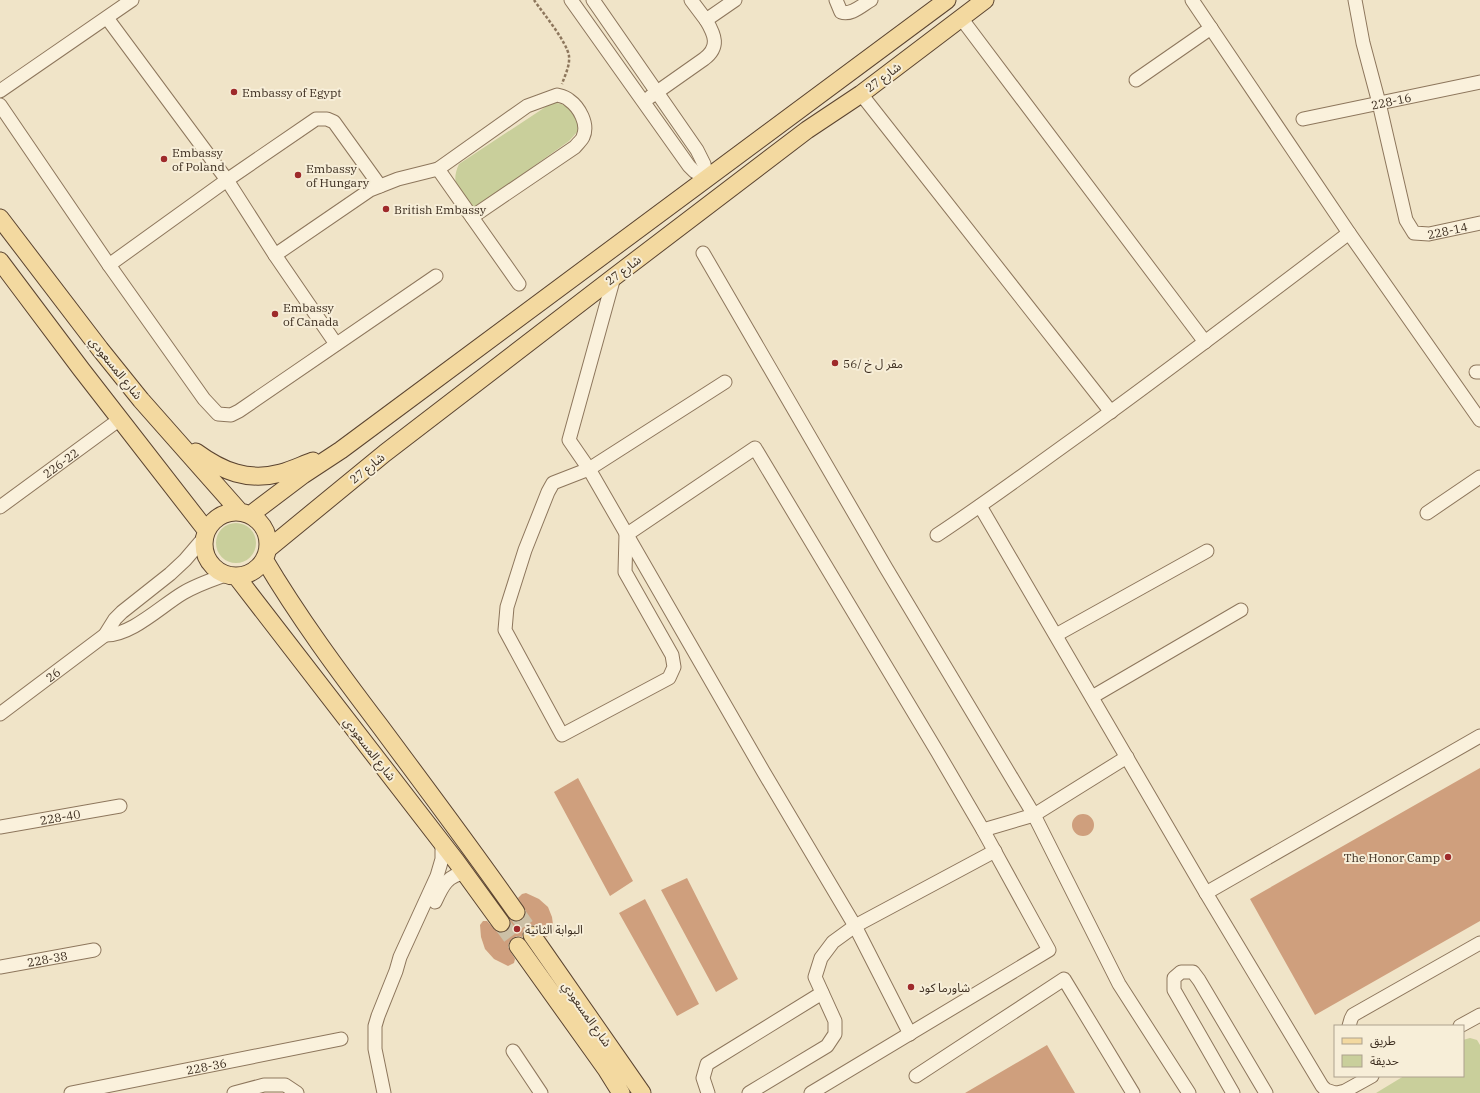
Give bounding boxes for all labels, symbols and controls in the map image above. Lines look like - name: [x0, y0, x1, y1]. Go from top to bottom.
- street label: شارع 27: [862, 59, 905, 97]
- place label: Embassy of Egypt: [242, 85, 342, 100]
- marker: Embassy of Egypt: [229, 87, 239, 97]
- street label: 228-16: [1370, 89, 1413, 112]
- place label: Embassy of Poland: [172, 145, 225, 174]
- marker: Embassy of Poland: [159, 154, 169, 164]
- place label: Embassy of Hungary: [306, 161, 370, 190]
- marker: Embassy of Hungary: [293, 170, 303, 180]
- place label: British Embassy: [394, 202, 487, 217]
- marker: British Embassy: [381, 204, 391, 214]
- street label: 228-14: [1426, 218, 1469, 242]
- street label: شارع 27: [602, 252, 645, 290]
- place label: Embassy of Canada: [283, 300, 339, 329]
- marker: Embassy of Canada: [270, 309, 280, 319]
- street label: شارع المسعودي: [84, 334, 146, 404]
- place label: مقر ل خ /56: [843, 356, 903, 373]
- marker: مقر ل خ /56: [830, 358, 840, 368]
- street label: 226-22: [40, 445, 81, 481]
- street label: شارع 27: [347, 449, 389, 488]
- street label: 26: [42, 664, 63, 685]
- street label: شارع المسعودي: [338, 714, 399, 785]
- street label: 228-40: [39, 806, 81, 827]
- place label: The Honor Camp: [1344, 850, 1440, 865]
- marker: The Honor Camp: [1443, 852, 1453, 862]
- place label: البوابة الثانية: [525, 922, 583, 937]
- marker: البوابة الثانية: [512, 924, 522, 934]
- street label: 228-38: [26, 947, 69, 969]
- street label: شارع المسعودي: [557, 979, 615, 1051]
- place label: شاورما كود: [919, 980, 970, 995]
- marker: شاورما كود: [906, 982, 916, 992]
- legend: [1334, 1025, 1464, 1077]
- text: طريق: [1370, 1033, 1396, 1049]
- text: حديقة: [1370, 1053, 1399, 1068]
- street label: 228-36: [185, 1055, 228, 1077]

